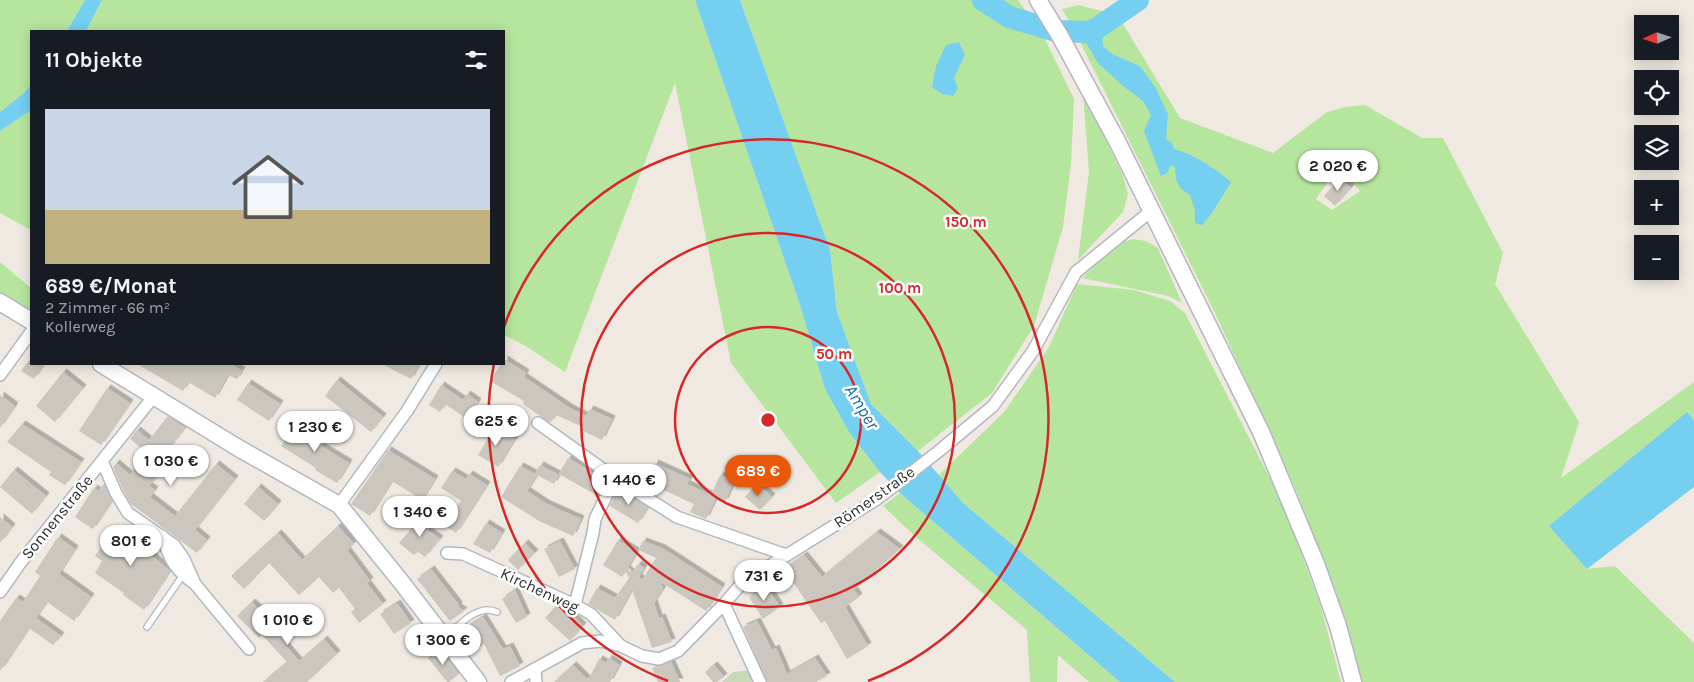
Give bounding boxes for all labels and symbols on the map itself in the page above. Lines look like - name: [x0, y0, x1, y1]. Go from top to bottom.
- north arrow: [1634, 15, 1679, 60]
- pin: 2 020 €: [1292, 150, 1384, 192]
- text: 150 m: [945, 213, 987, 231]
- text: 100 m: [879, 279, 921, 297]
- text: 50 m: [816, 345, 852, 363]
- water label: Amper: [840, 381, 884, 434]
- pin: 625 €: [461, 404, 531, 447]
- pin: 1 230 €: [269, 410, 361, 453]
- centre of rings: [759, 411, 777, 429]
- pin: 1 030 €: [125, 444, 217, 487]
- pin: 689 €: [723, 454, 793, 497]
- street label: Römerstraße: [830, 462, 918, 532]
- pin: 1 440 €: [583, 464, 675, 506]
- street label: Sonnenstraße: [17, 471, 97, 563]
- pin: 1 340 €: [374, 496, 466, 538]
- pin: 801 €: [96, 524, 166, 567]
- pin: 731 €: [729, 560, 799, 602]
- street label: Kirchenweg: [498, 563, 582, 617]
- pin: 1 010 €: [242, 604, 334, 646]
- pin: 1 300 €: [397, 624, 489, 666]

